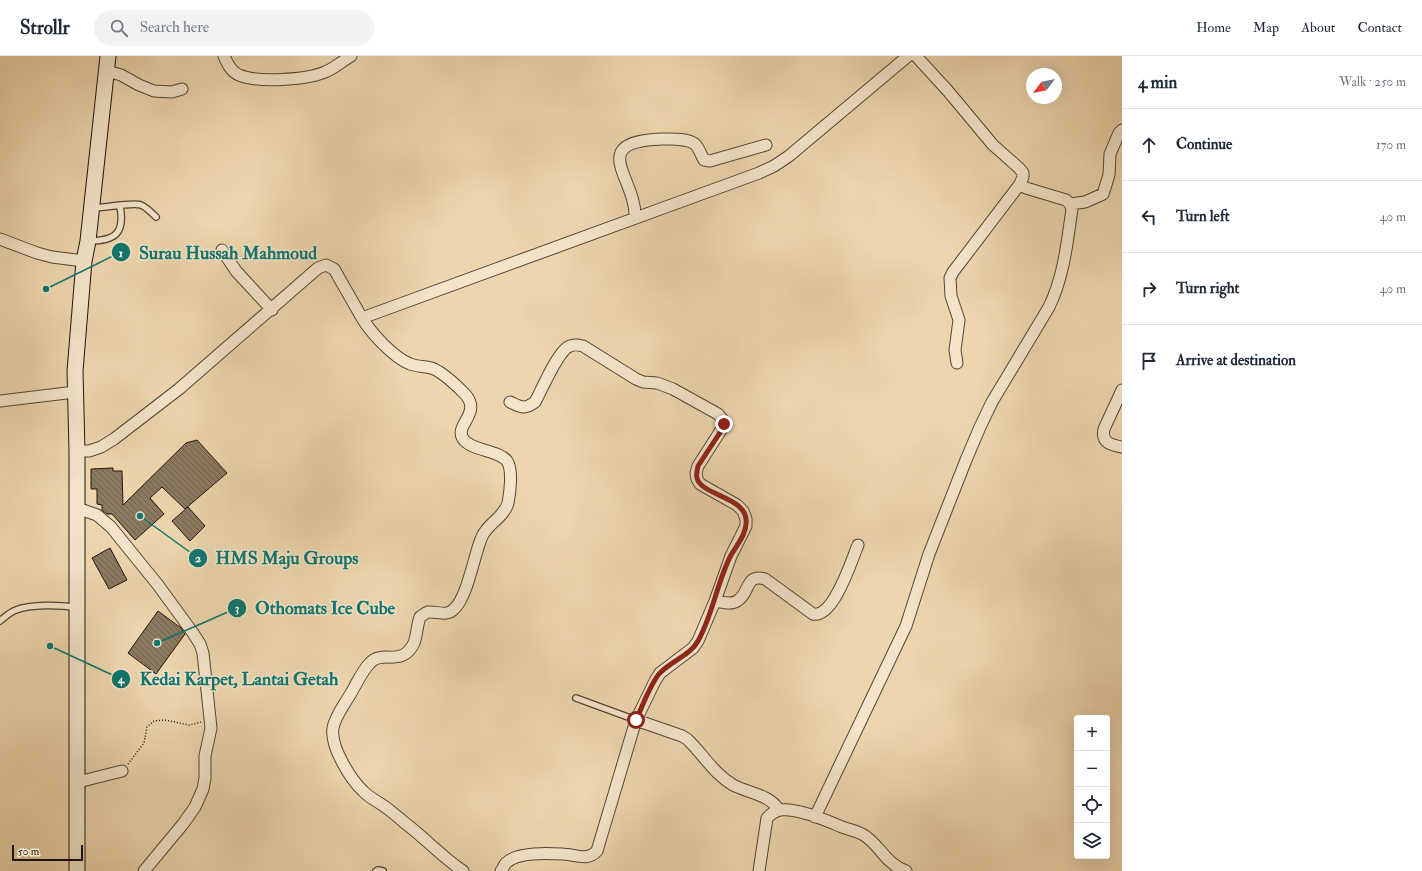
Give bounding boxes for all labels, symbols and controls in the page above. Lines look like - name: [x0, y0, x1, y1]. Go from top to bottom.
- search box: [94, 10, 374, 46]
- text: Strollr: [20, 16, 70, 40]
- icon: search: [108, 17, 130, 39]
- text: Search here: [140, 18, 209, 37]
- text: Home: [1196, 19, 1231, 36]
- text: Map: [1253, 19, 1279, 36]
- text: About: [1301, 19, 1335, 36]
- text: Contact: [1357, 19, 1402, 36]
- north arrow: [1026, 68, 1062, 104]
- text: 4 min: [1138, 72, 1177, 93]
- text: Walk · 250 m: [1339, 74, 1406, 90]
- icon: ahead: [1138, 134, 1160, 156]
- text: Continue: [1176, 135, 1232, 154]
- text: 170 m: [1376, 137, 1406, 153]
- icon: left: [1138, 206, 1160, 228]
- text: Turn left: [1176, 207, 1230, 226]
- text: 40 m: [1380, 209, 1406, 225]
- callout: Surau Hussah Mahmoud: [111, 237, 325, 267]
- text: Surau Hussah Mahmoud: [139, 242, 317, 265]
- text: 1: [119, 246, 123, 261]
- icon: right: [1138, 278, 1160, 300]
- text: Turn right: [1176, 279, 1239, 298]
- text: 40 m: [1380, 281, 1406, 297]
- icon: arrive: [1138, 350, 1160, 372]
- text: Arrive at destination: [1176, 351, 1296, 370]
- route end: [715, 415, 733, 433]
- callout: HMS Maju Groups: [188, 543, 367, 573]
- text: HMS Maju Groups: [216, 547, 358, 570]
- text: 2: [195, 551, 201, 566]
- callout: Othomats Ice Cube: [227, 593, 403, 623]
- text: Othomats Ice Cube: [255, 597, 395, 620]
- text: 3: [235, 601, 240, 616]
- callout: Kedai Karpet, Lantai Getah: [111, 664, 346, 694]
- text: Kedai Karpet, Lantai Getah: [140, 668, 339, 691]
- text: 4: [117, 672, 126, 687]
- route start: [627, 711, 645, 729]
- map controls: [1074, 715, 1110, 859]
- button: +: [1074, 715, 1110, 751]
- button: −: [1074, 751, 1110, 787]
- button: locate: [1074, 787, 1110, 823]
- button: layers: [1074, 823, 1110, 859]
- scale bar: [12, 843, 83, 862]
- text: 50 m: [18, 845, 39, 858]

